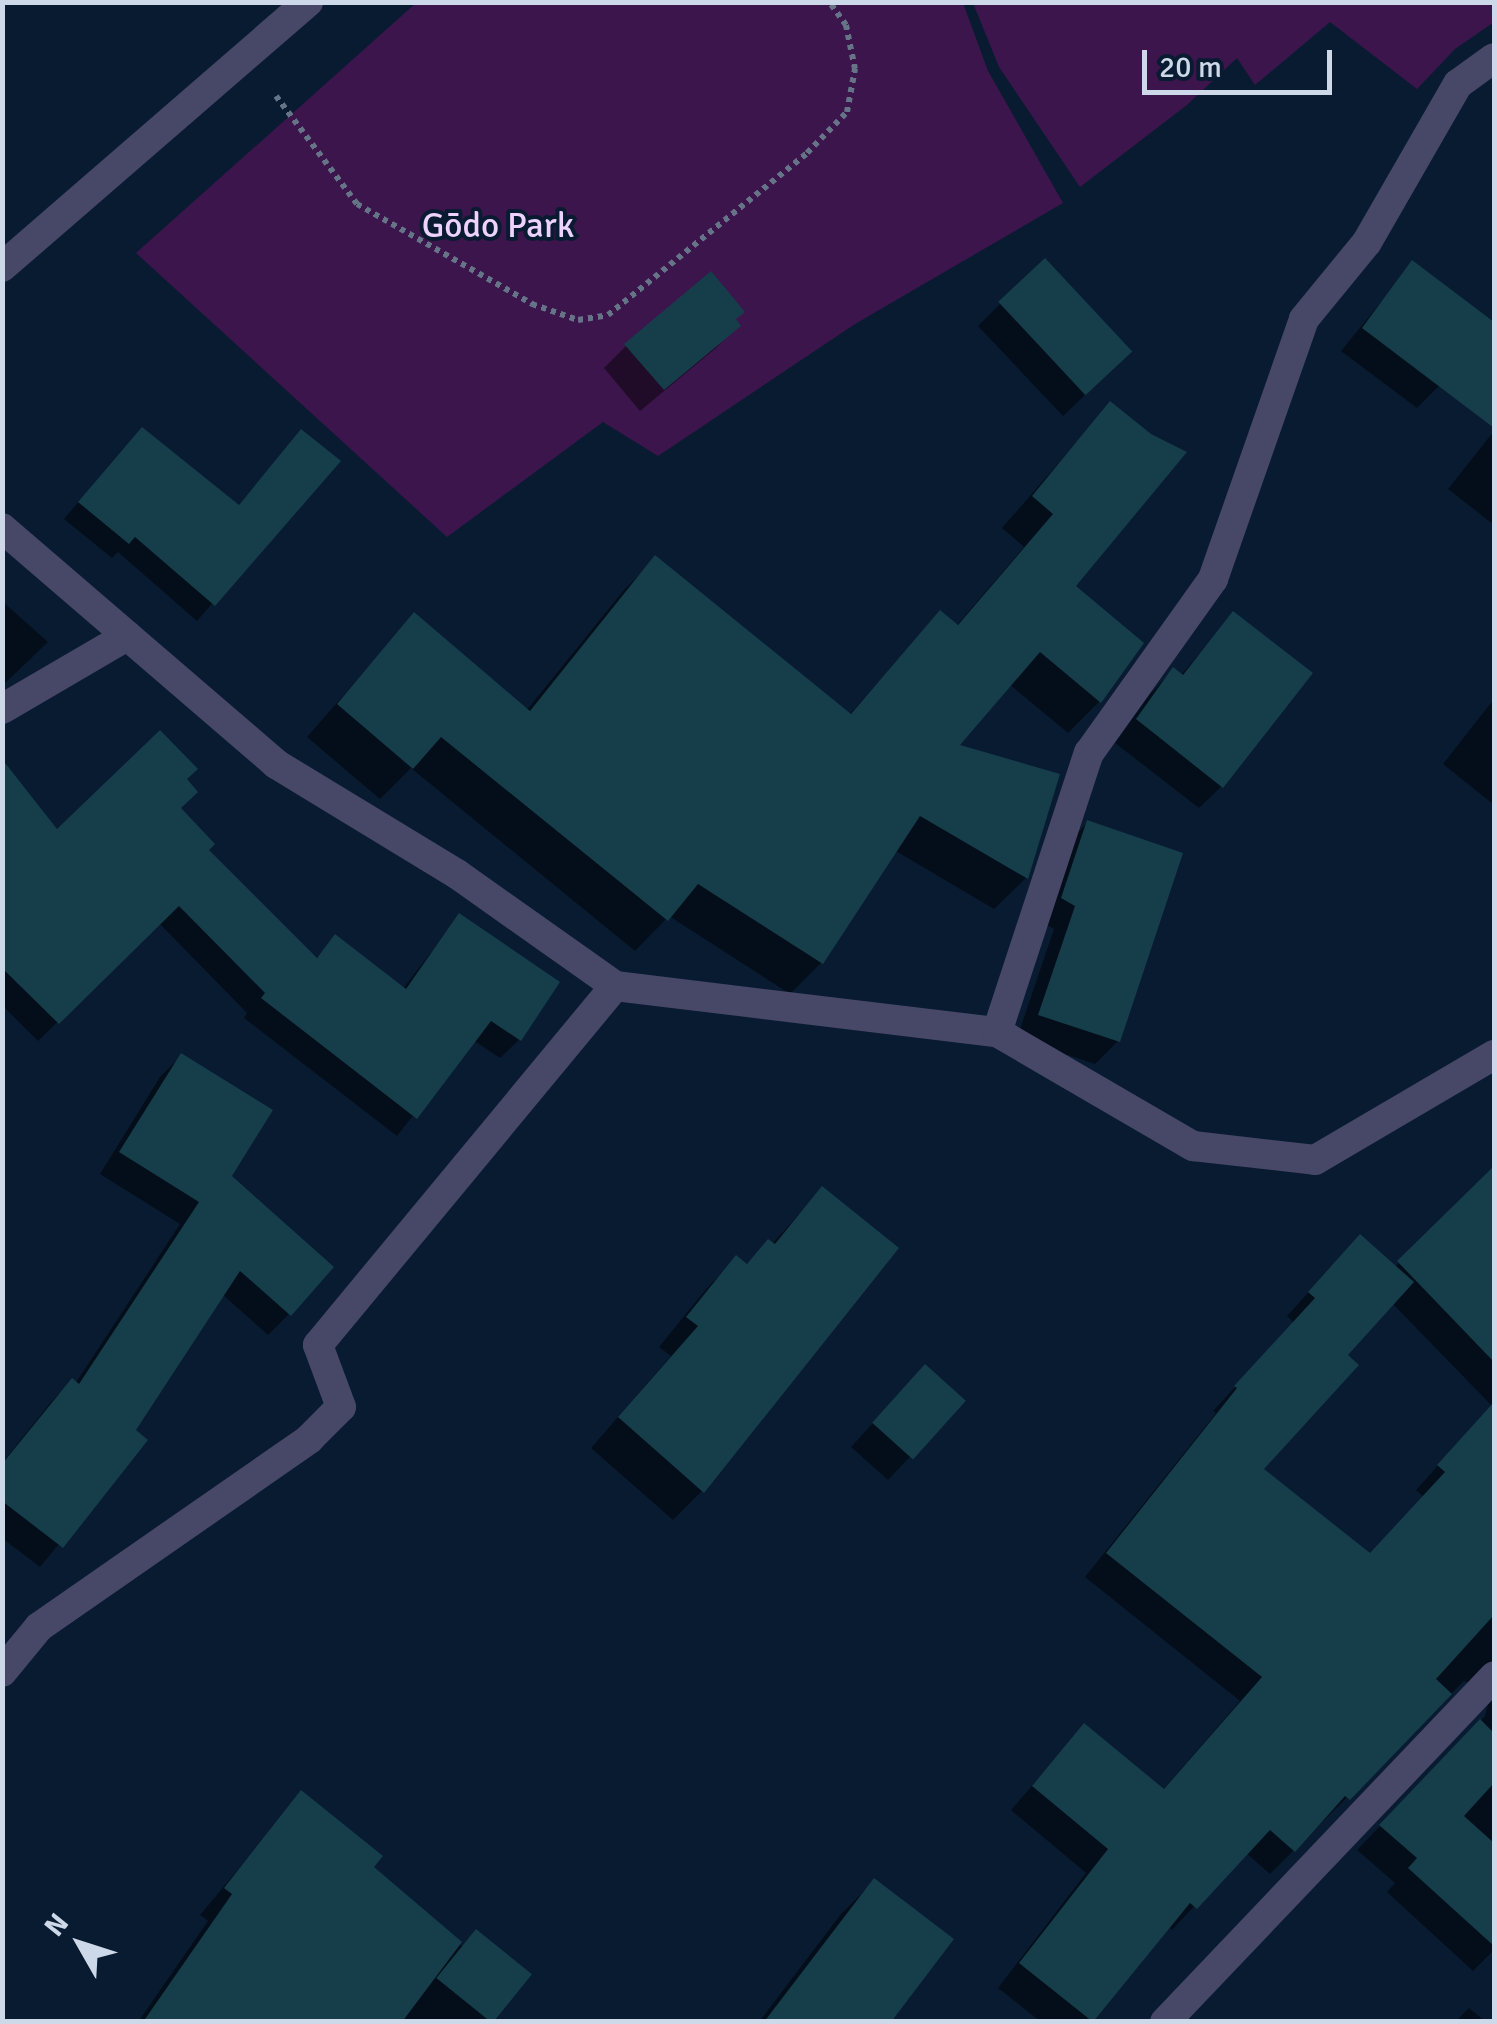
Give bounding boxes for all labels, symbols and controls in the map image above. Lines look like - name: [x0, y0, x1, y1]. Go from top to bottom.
- scale bar: [1147, 30, 1337, 92]
- text: 20 m: [1159, 49, 1222, 86]
- park label: Gōdo Park: [422, 205, 574, 247]
- north arrow: [30, 1894, 130, 1994]
- text: N: [37, 1907, 76, 1943]

